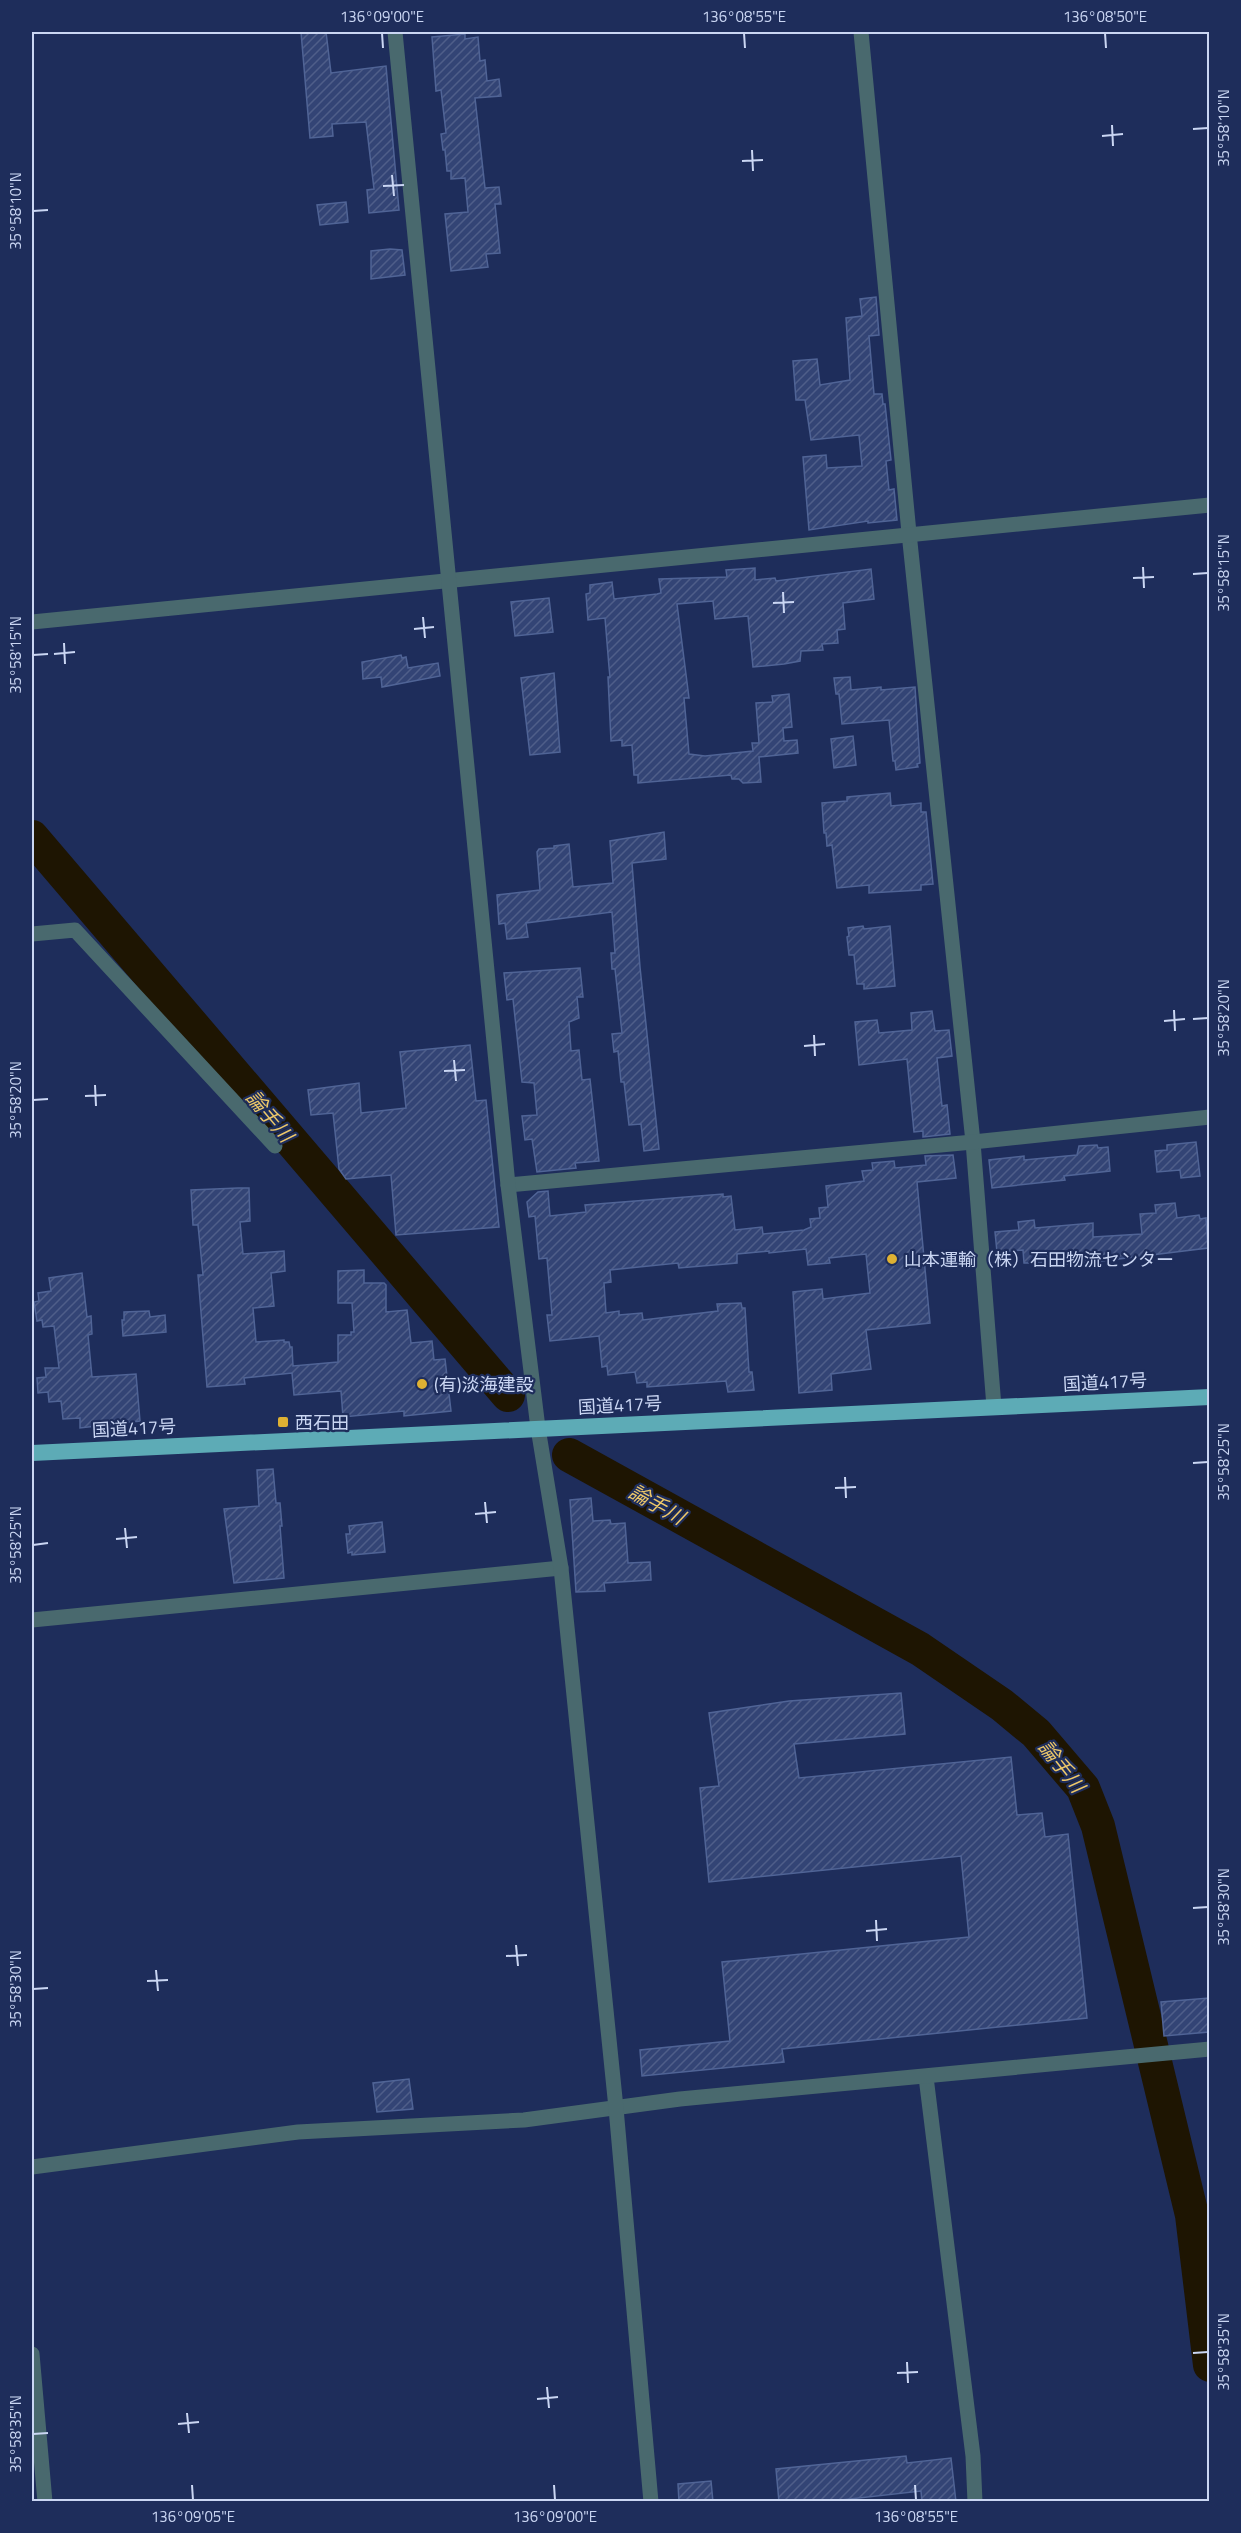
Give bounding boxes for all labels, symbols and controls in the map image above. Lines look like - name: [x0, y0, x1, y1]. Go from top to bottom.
- text: 136°09'00"E: [340, 5, 424, 28]
- text: 136°08'55"E: [702, 5, 786, 28]
- text: 136°08'50"E: [1063, 5, 1147, 28]
- text: 35°58'10"N: [1212, 89, 1235, 167]
- text: 35°58'10"N: [4, 172, 27, 250]
- text: 35°58'15"N: [1212, 534, 1235, 612]
- text: 35°58'15"N: [4, 616, 27, 694]
- text: 35°58'20"N: [1212, 979, 1235, 1057]
- text: 35°58'20"N: [4, 1061, 27, 1139]
- water label: 論手川: [239, 1083, 302, 1150]
- place label: 山本運輸（株）石田物流センター: [904, 1246, 1174, 1273]
- marker: 山本運輸（株）石田物流センター: [885, 1252, 899, 1266]
- street label: 国道417号: [1062, 1366, 1148, 1398]
- place label: (有)淡海建設: [434, 1371, 534, 1398]
- marker: (有)淡海建設: [415, 1377, 429, 1391]
- street label: 国道417号: [577, 1389, 663, 1421]
- place label: 西石田: [295, 1409, 349, 1436]
- street label: 国道417号: [91, 1412, 177, 1444]
- marker: 西石田: [276, 1415, 290, 1429]
- text: 35°58'25"N: [1212, 1423, 1235, 1501]
- water label: 論手川: [623, 1476, 693, 1533]
- text: 35°58'25"N: [4, 1506, 27, 1584]
- water label: 論手川: [1031, 1733, 1094, 1801]
- text: 35°58'30"N: [1212, 1868, 1235, 1946]
- text: 35°58'30"N: [4, 1950, 27, 2028]
- text: 35°58'35"N: [1212, 2313, 1235, 2391]
- text: 35°58'35"N: [4, 2395, 27, 2473]
- text: 136°09'05"E: [151, 2505, 235, 2528]
- text: 136°09'00"E: [513, 2505, 597, 2528]
- text: 136°08'55"E: [874, 2505, 958, 2528]

